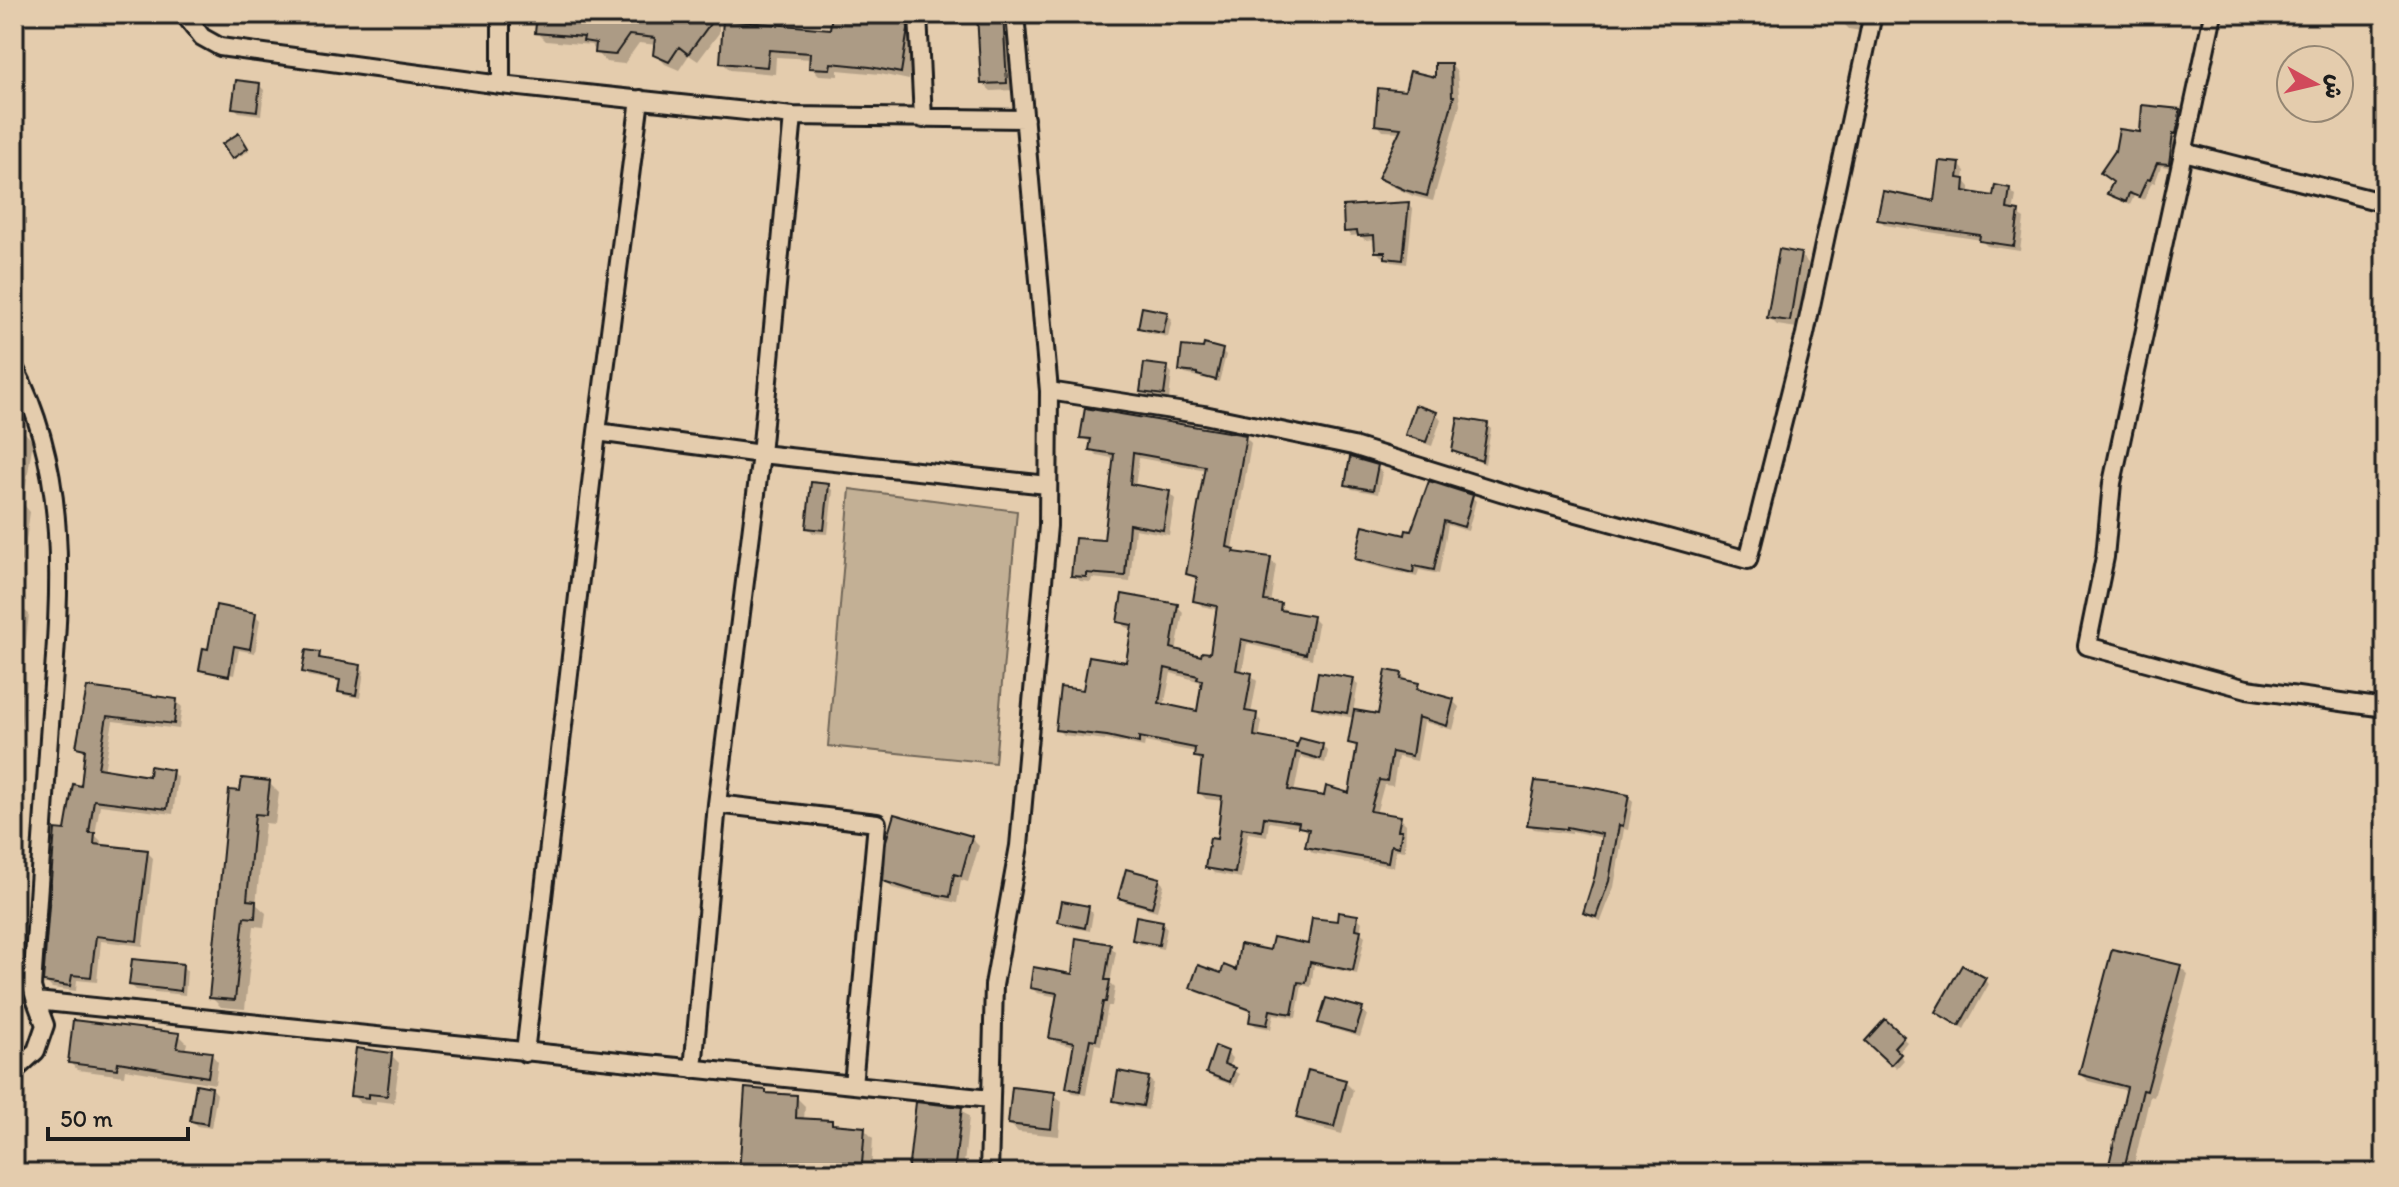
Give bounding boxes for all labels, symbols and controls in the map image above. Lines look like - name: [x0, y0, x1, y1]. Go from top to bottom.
- north arrow: [2275, 44, 2355, 124]
- text: ش: [2319, 73, 2349, 101]
- scale bar: [48, 1091, 188, 1141]
- text: 50 m: [60, 1104, 113, 1133]

